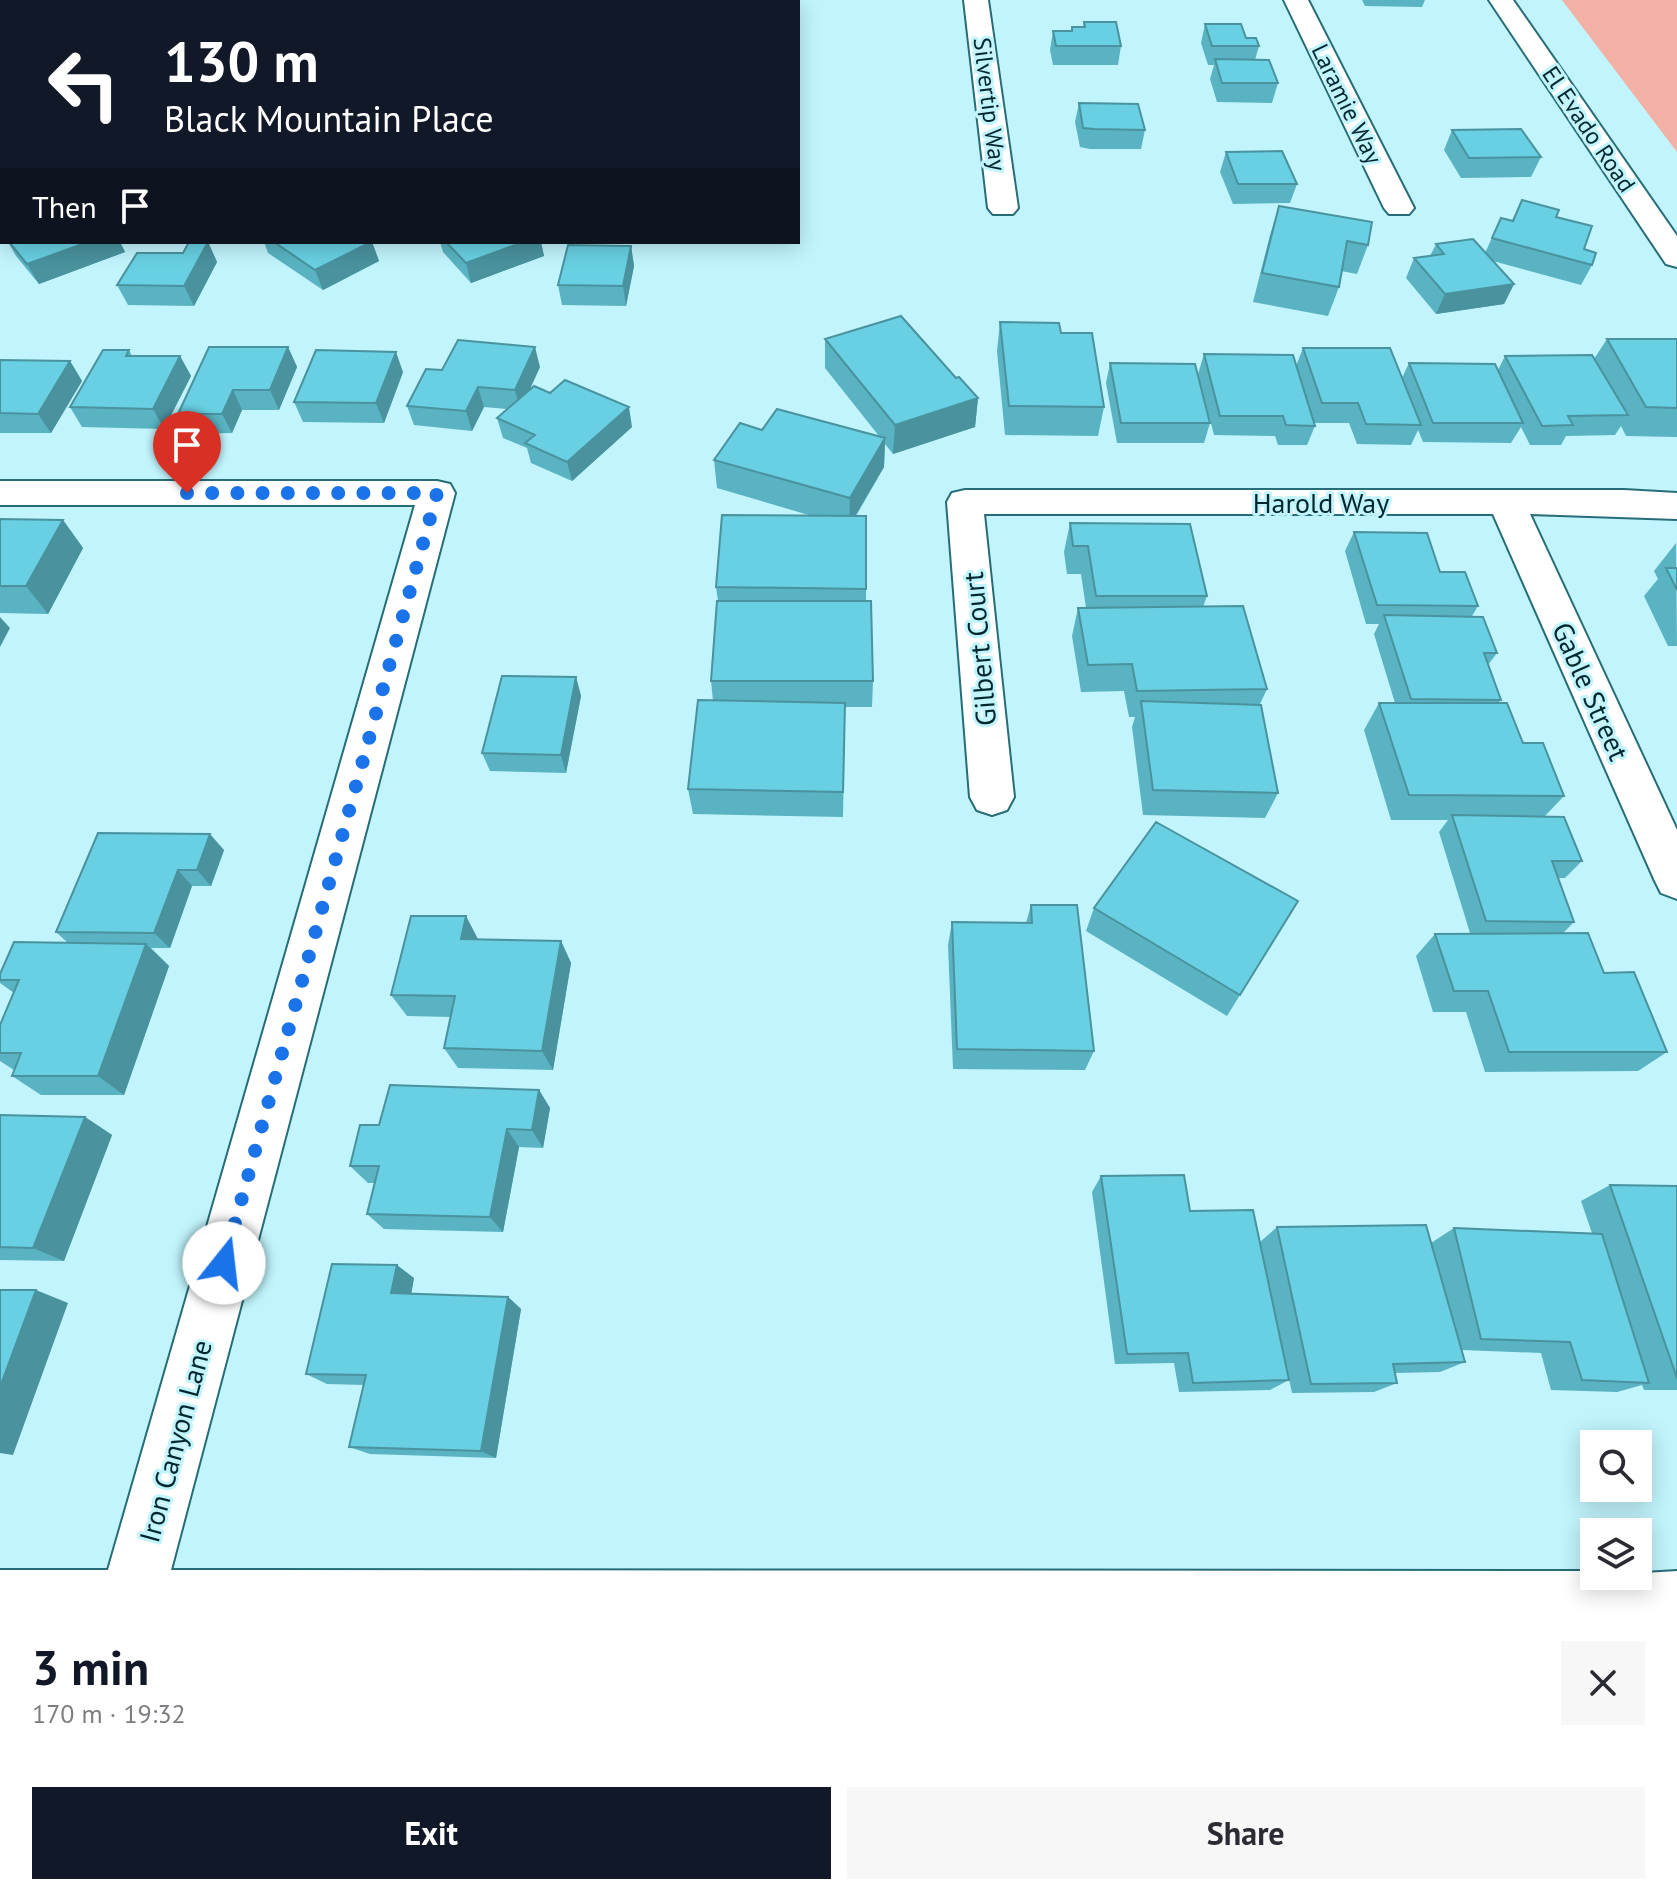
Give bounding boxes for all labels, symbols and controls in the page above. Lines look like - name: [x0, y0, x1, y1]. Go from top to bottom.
- text: 130 m: [164, 25, 319, 97]
- icon: left: [32, 32, 136, 136]
- street label: Silvertip Way: [966, 36, 1014, 172]
- street label: Laramie Way: [1305, 39, 1389, 169]
- street label: El Evado Road: [1535, 60, 1643, 198]
- text: Black Mountain Place: [164, 95, 493, 142]
- icon: arrive: [113, 184, 157, 228]
- text: Then: [32, 187, 97, 226]
- pin: [153, 411, 221, 493]
- icon: arrive: [165, 423, 209, 467]
- street label: Harold Way: [1253, 484, 1389, 521]
- street label: Gilbert Court: [954, 570, 1004, 728]
- street label: Gable Street: [1544, 616, 1638, 766]
- position arrow: [182, 1221, 266, 1305]
- street label: Iron Canyon Lane: [130, 1336, 220, 1546]
- map controls: [1580, 1430, 1652, 1590]
- button: search: [1580, 1430, 1652, 1502]
- button: layers: [1580, 1518, 1652, 1590]
- text: 3 min: [32, 1636, 149, 1698]
- button: close: [1561, 1641, 1645, 1725]
- text: 170 m · 19:32: [32, 1697, 186, 1730]
- button: Exit: [32, 1787, 831, 1879]
- button: Share: [847, 1787, 1645, 1879]

